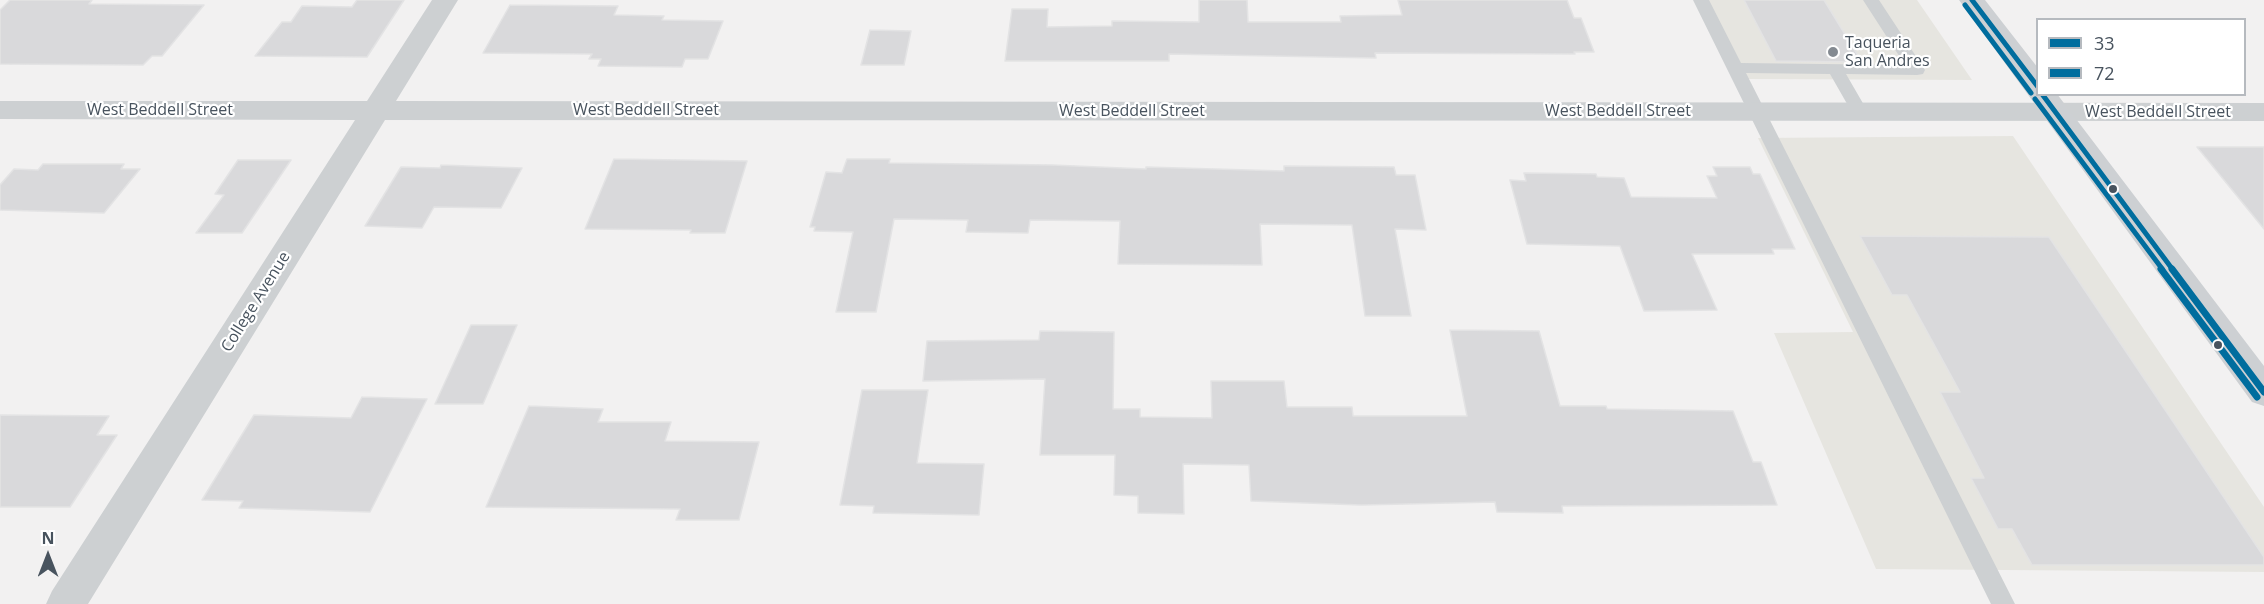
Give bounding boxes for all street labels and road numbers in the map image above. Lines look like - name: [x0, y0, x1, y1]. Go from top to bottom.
- street label: West Beddell Street: [87, 100, 233, 120]
- street label: West Beddell Street: [573, 100, 719, 120]
- street label: West Beddell Street: [1059, 101, 1205, 121]
- street label: West Beddell Street: [1545, 101, 1691, 121]
- street label: West Beddell Street: [2085, 102, 2231, 122]
- street label: College Avenue: [218, 248, 294, 356]

